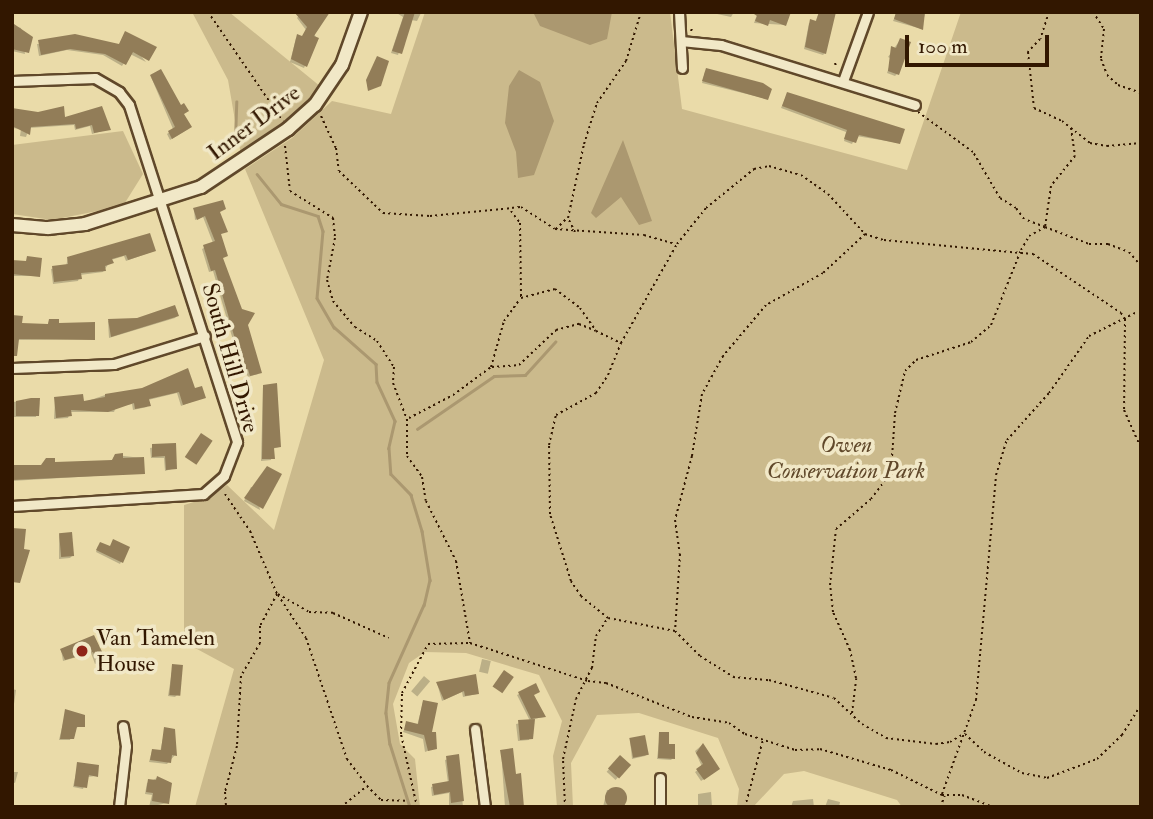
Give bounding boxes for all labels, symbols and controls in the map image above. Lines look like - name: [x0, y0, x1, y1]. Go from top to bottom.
- scale bar: [908, 21, 1052, 65]
- text: 100 m: [918, 33, 968, 60]
- street label: Inner Drive: [202, 79, 306, 167]
- street label: South Hill Drive: [195, 280, 265, 436]
- park label: Owen Conservation Park: [767, 431, 925, 485]
- place label: Van Tamelen House: [96, 624, 215, 678]
- marker: Van Tamelen House: [74, 643, 90, 659]

